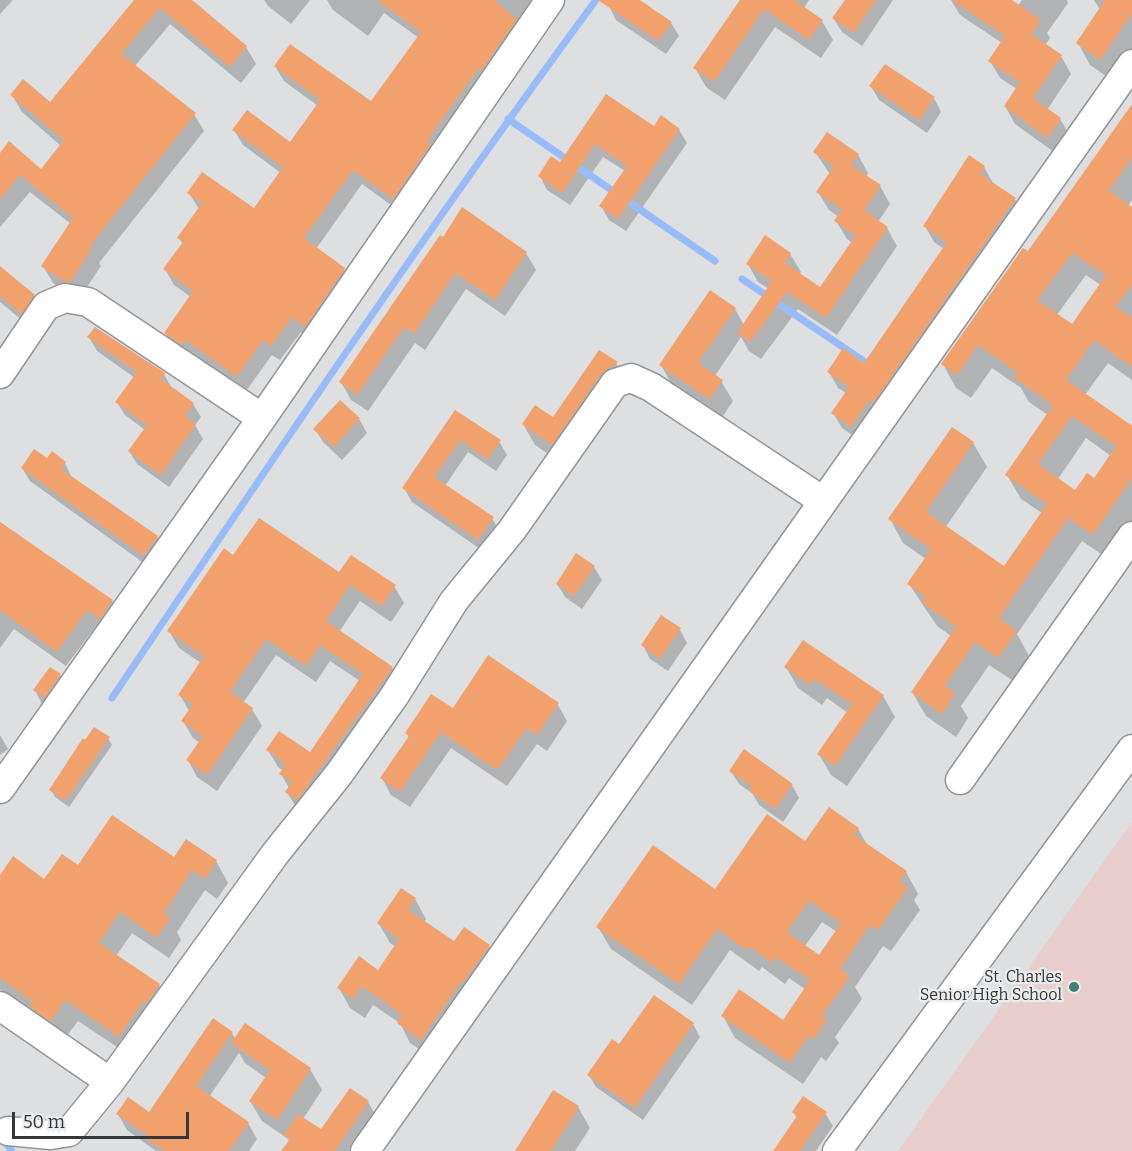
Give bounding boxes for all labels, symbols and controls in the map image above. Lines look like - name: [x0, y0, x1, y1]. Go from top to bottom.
- place label: St. Charles Senior High School: [920, 968, 1062, 1006]
- marker: St. Charles Senior High School: [1067, 980, 1081, 994]
- scale bar: [15, 1100, 192, 1138]
- text: 50 m: [23, 1111, 65, 1133]

